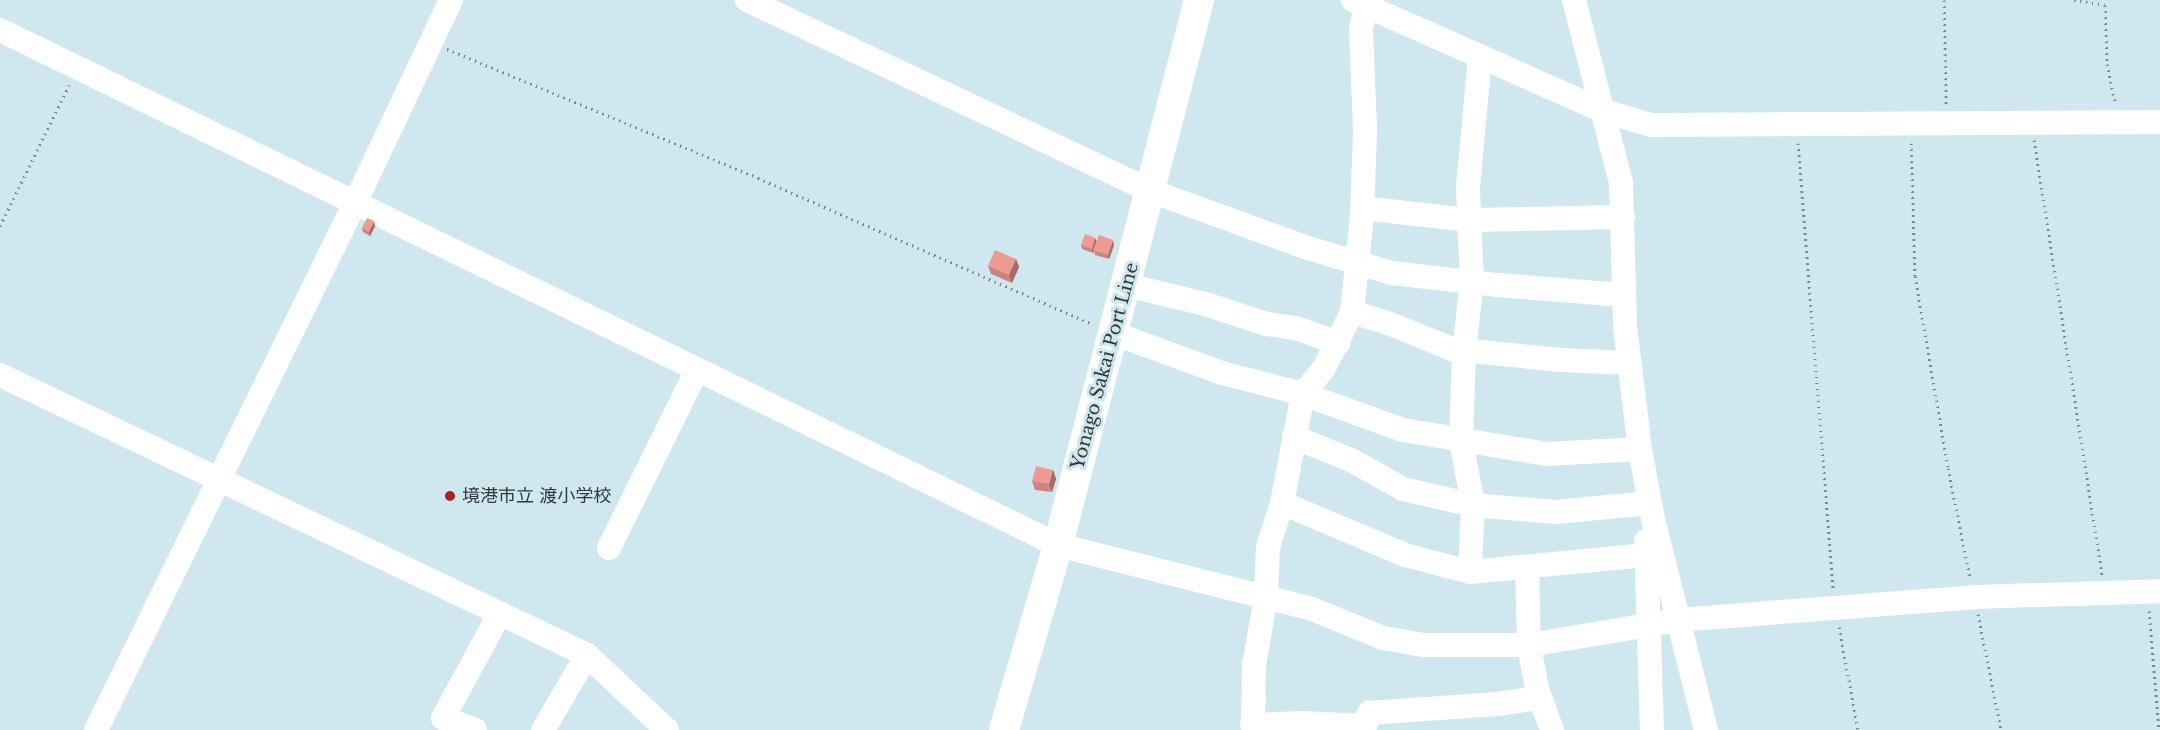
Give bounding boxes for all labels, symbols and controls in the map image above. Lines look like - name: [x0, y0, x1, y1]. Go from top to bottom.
- street label: Yonago Sakai Port Line: [1067, 260, 1143, 472]
- place label: 境港市立 渡小学校: [462, 485, 611, 507]
- marker: 境港市立 渡小学校: [443, 489, 457, 503]

